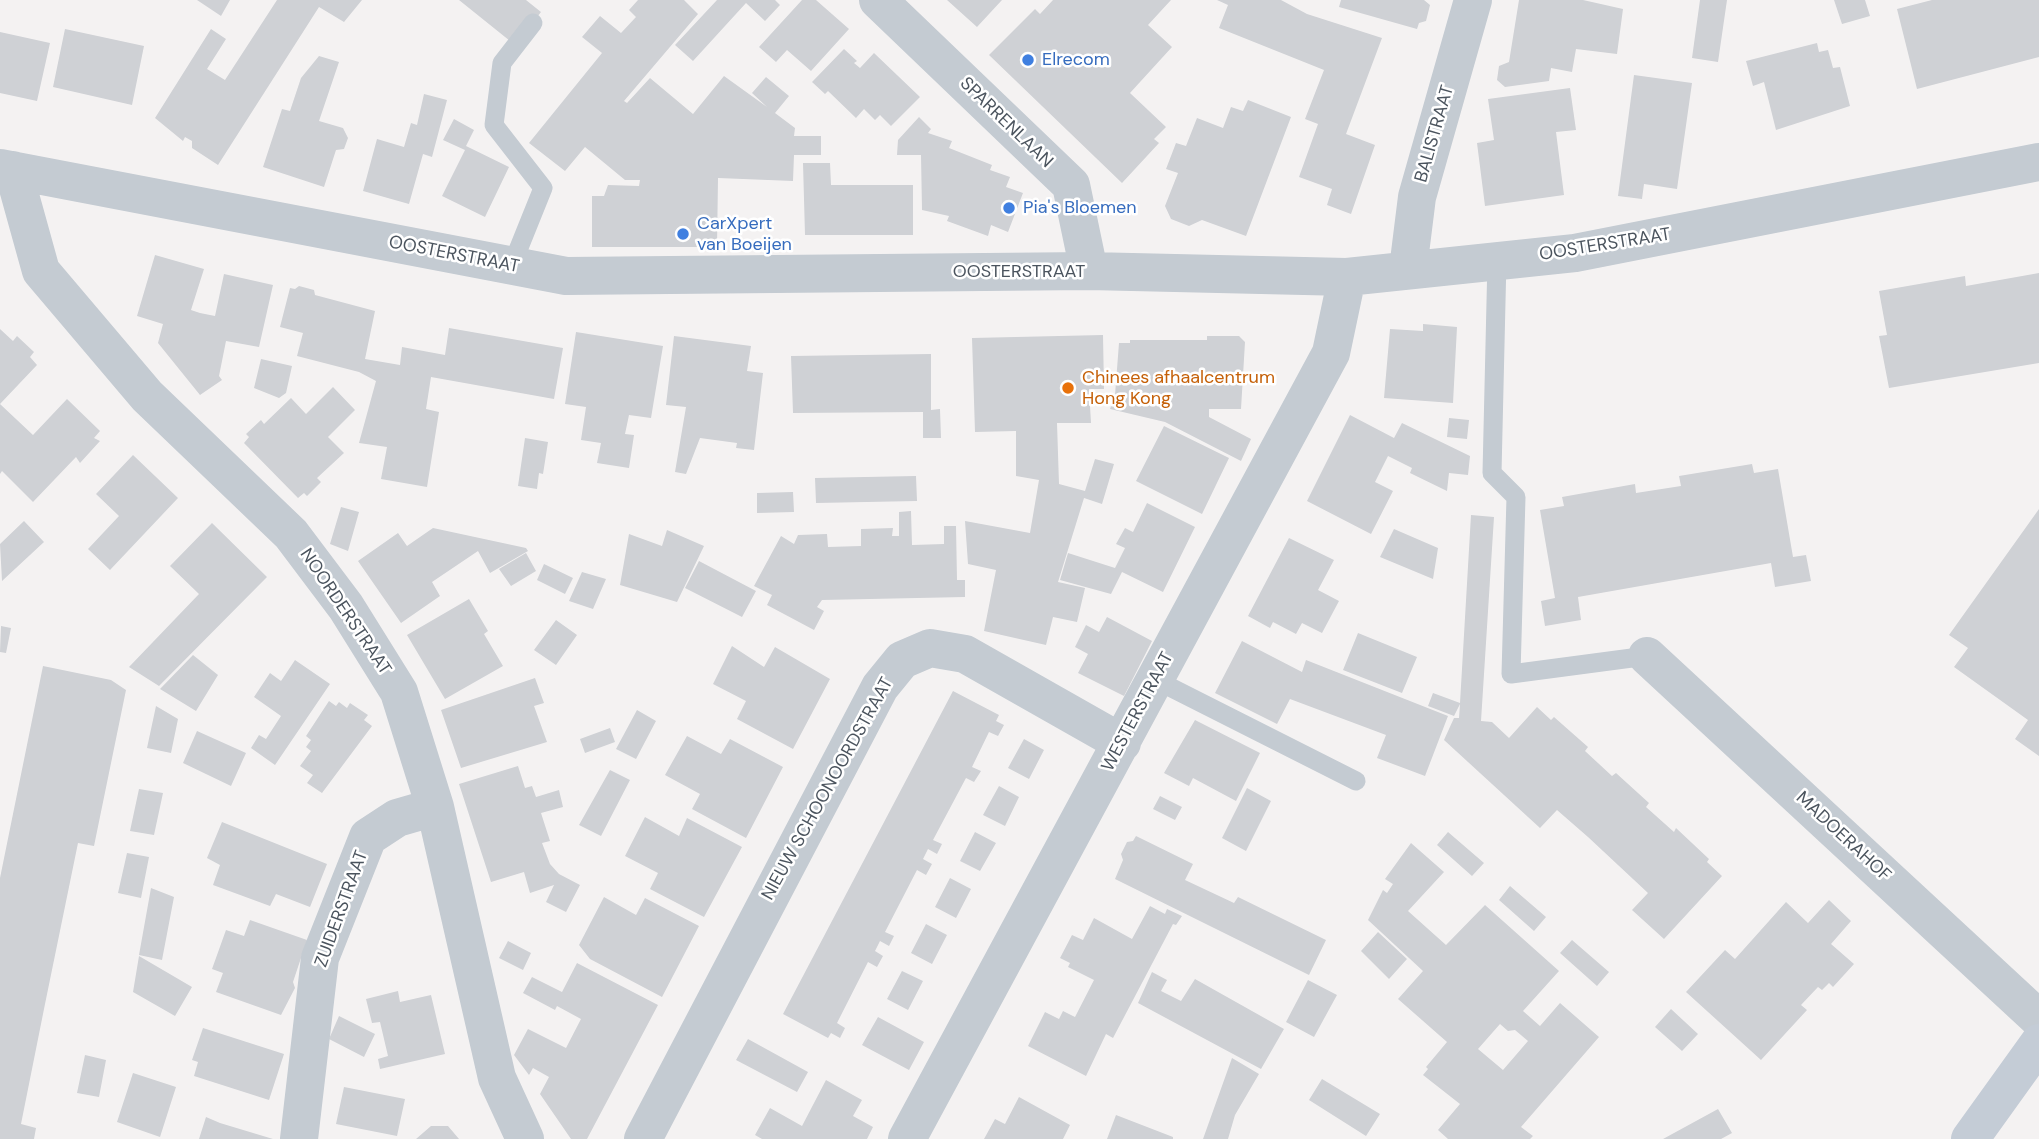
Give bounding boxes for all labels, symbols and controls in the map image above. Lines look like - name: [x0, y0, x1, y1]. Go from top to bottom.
- place label: Elrecom: [1042, 49, 1110, 71]
- marker: Elrecom: [1020, 52, 1036, 68]
- street label: SPARRENLAAN: [955, 73, 1057, 173]
- street label: BALISTRAAT: [1411, 83, 1459, 185]
- place label: Pia's Bloemen: [1023, 197, 1137, 219]
- marker: Pia's Bloemen: [1001, 200, 1017, 216]
- place label: CarXpert van Boeijen: [697, 213, 792, 256]
- street label: OOSTERSTRAAT: [1538, 224, 1672, 266]
- marker: CarXpert van Boeijen: [675, 226, 691, 242]
- street label: OOSTERSTRAAT: [387, 232, 521, 278]
- street label: OOSTERSTRAAT: [953, 261, 1085, 283]
- place label: Chinees afhaalcentrum Hong Kong: [1082, 367, 1275, 410]
- marker: Chinees afhaalcentrum Hong Kong: [1060, 380, 1076, 396]
- street label: NOORDERSTRAAT: [295, 545, 395, 679]
- street label: WESTERSTRAAT: [1097, 649, 1179, 775]
- street label: NIEUW SCHOONOORDSTRAAT: [758, 674, 898, 904]
- street label: MADOERAHOF: [1791, 787, 1895, 887]
- street label: ZUIDERSTRAAT: [311, 848, 373, 970]

